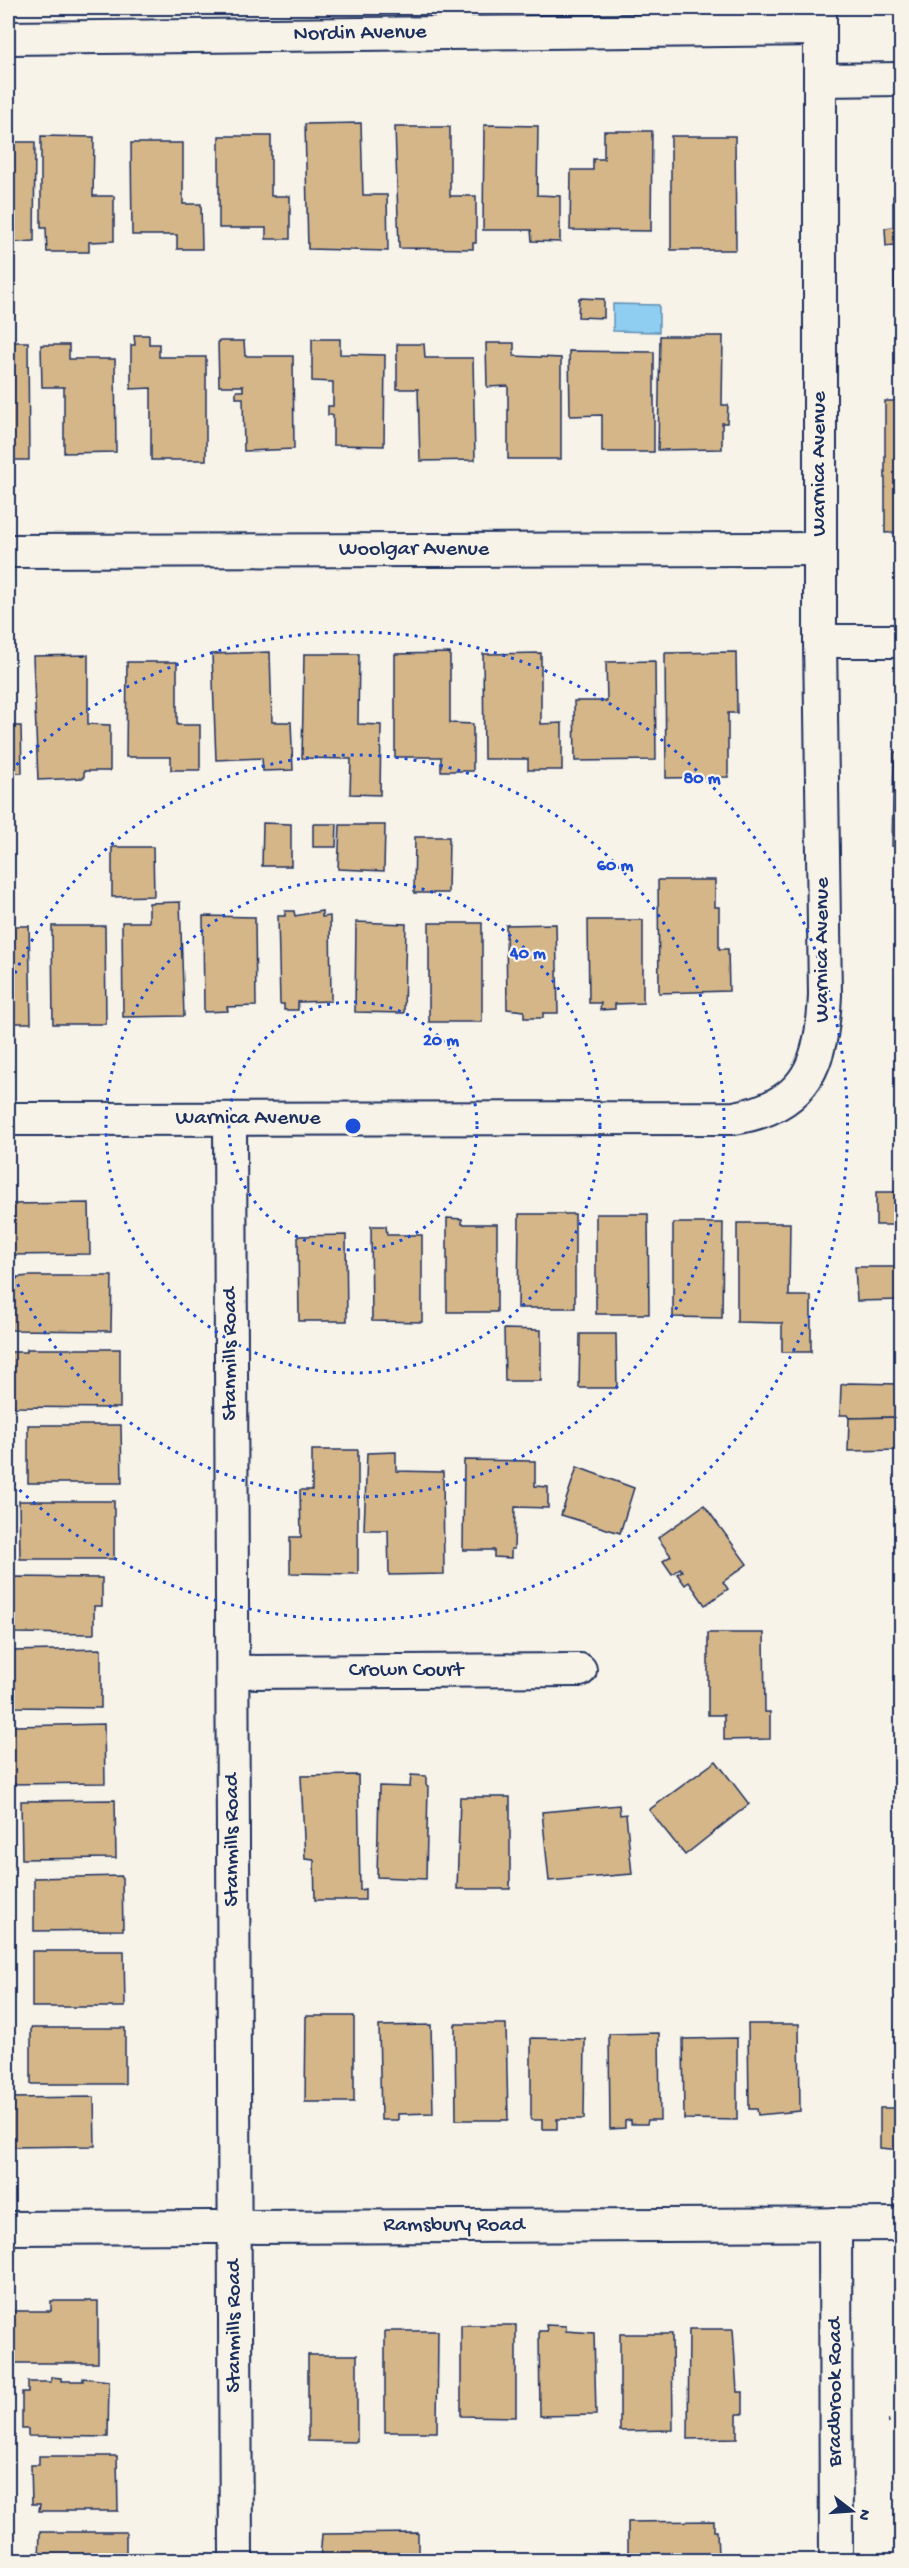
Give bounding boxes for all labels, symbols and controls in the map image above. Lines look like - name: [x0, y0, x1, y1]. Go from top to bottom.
- street label: Nordin Avenue: [293, 20, 427, 48]
- street label: Warnica Avenue: [807, 391, 833, 537]
- street label: Woolgar Avenue: [339, 537, 490, 563]
- text: 80 m: [683, 769, 721, 790]
- text: 60 m: [597, 856, 633, 877]
- street label: Warnica Avenue: [810, 877, 836, 1023]
- text: 40 m: [509, 944, 546, 965]
- text: 20 m: [423, 1031, 459, 1052]
- street label: Warnica Avenue: [176, 1106, 321, 1132]
- centre of rings: [343, 1116, 363, 1136]
- street label: Stanmills Road: [218, 1285, 244, 1421]
- street label: Crown Court: [349, 1658, 465, 1684]
- street label: Stanmills Road: [220, 1771, 246, 1907]
- street label: Ramsbury Road: [383, 2213, 527, 2239]
- street label: Stanmills Road: [222, 2257, 248, 2393]
- street label: Bradbrook Road: [823, 2315, 849, 2468]
- north arrow: [822, 2481, 882, 2541]
- text: N: [852, 2507, 874, 2523]

